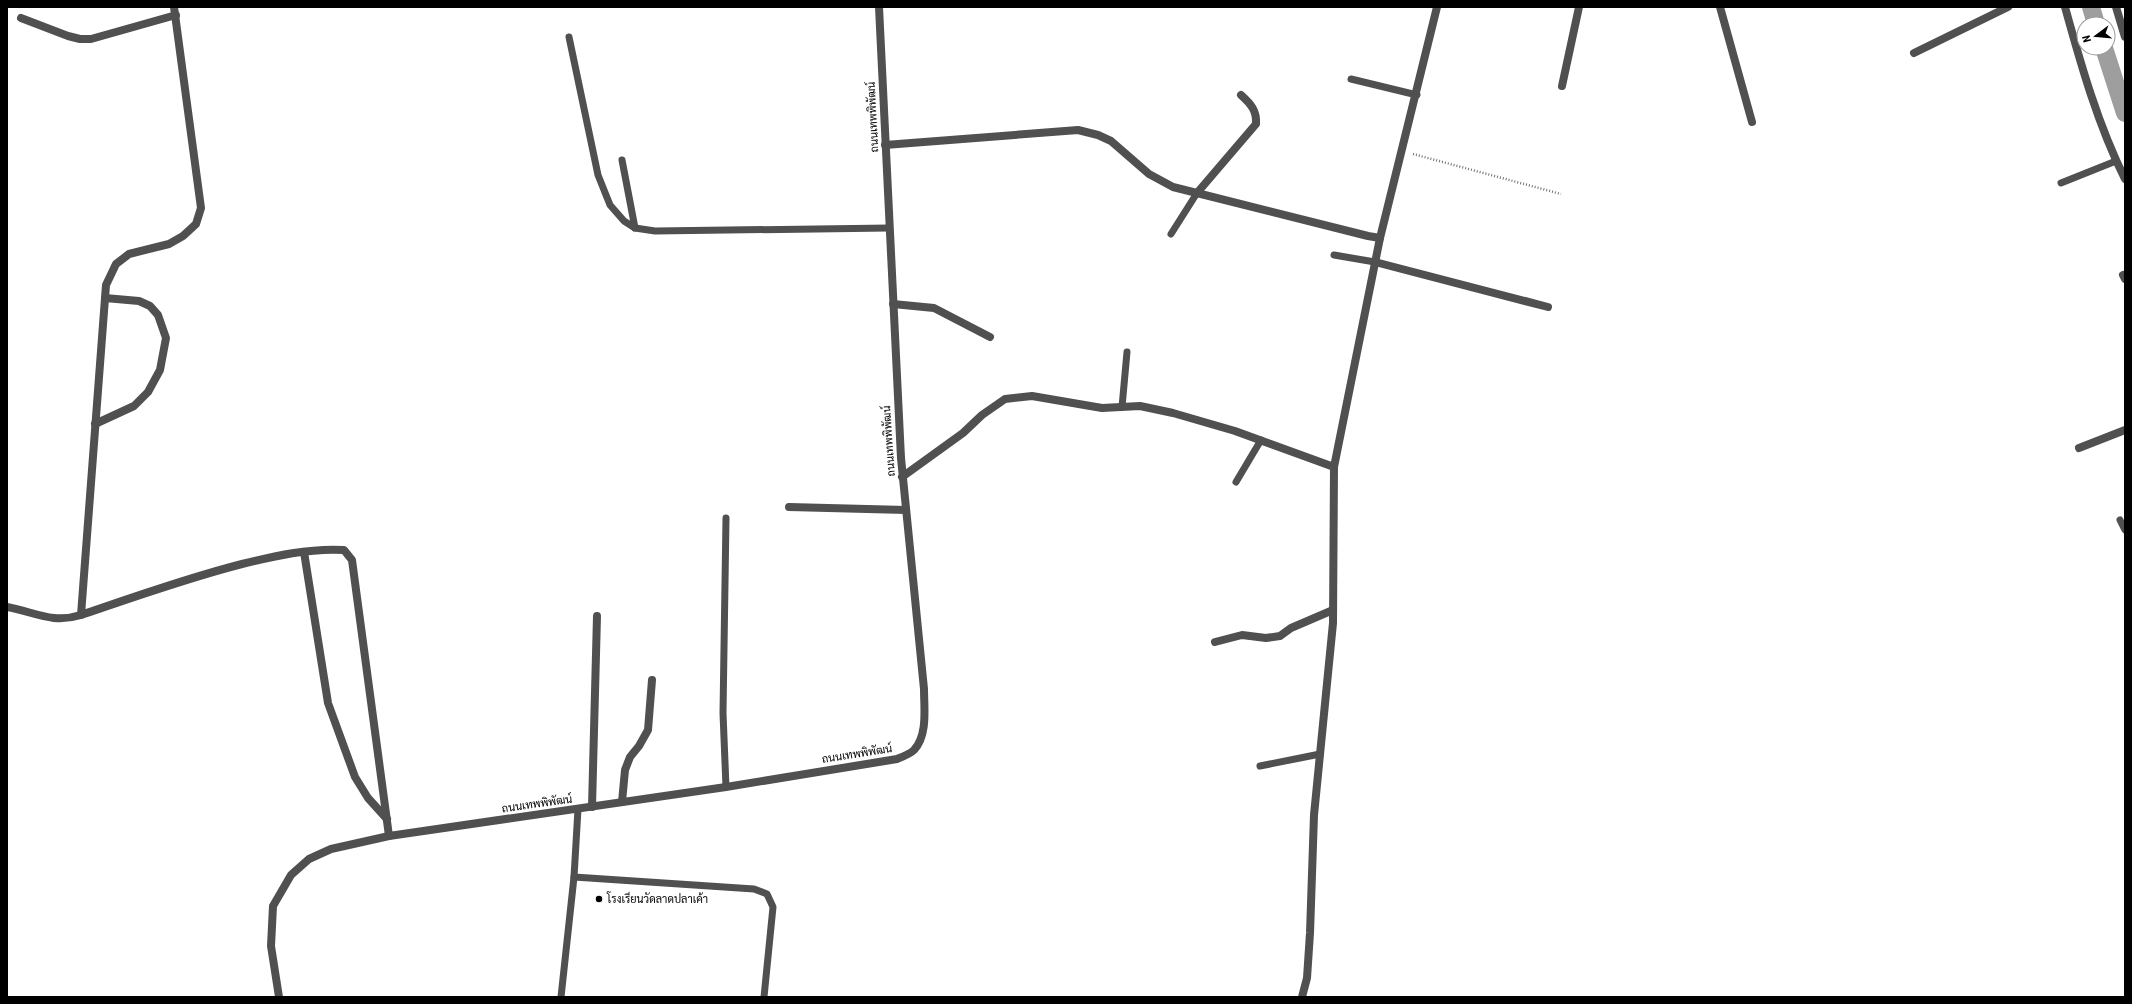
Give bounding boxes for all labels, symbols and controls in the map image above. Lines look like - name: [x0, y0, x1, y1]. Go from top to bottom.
- north arrow: [2076, 16, 2116, 56]
- text: N: [2080, 33, 2094, 44]
- street label: ถนนเทพพิพัฒน์: [863, 81, 881, 153]
- street label: ถนนเทพพิพัฒน์: [878, 405, 898, 477]
- street label: ถนนเทพพิพัฒน์: [821, 740, 893, 766]
- street label: ถนนเทพพิพัฒน์: [501, 791, 573, 815]
- place label: โรงเรียนวัดลาดปลาเค้า: [606, 891, 708, 906]
- marker: โรงเรียนวัดลาดปลาเค้า: [594, 894, 604, 904]

